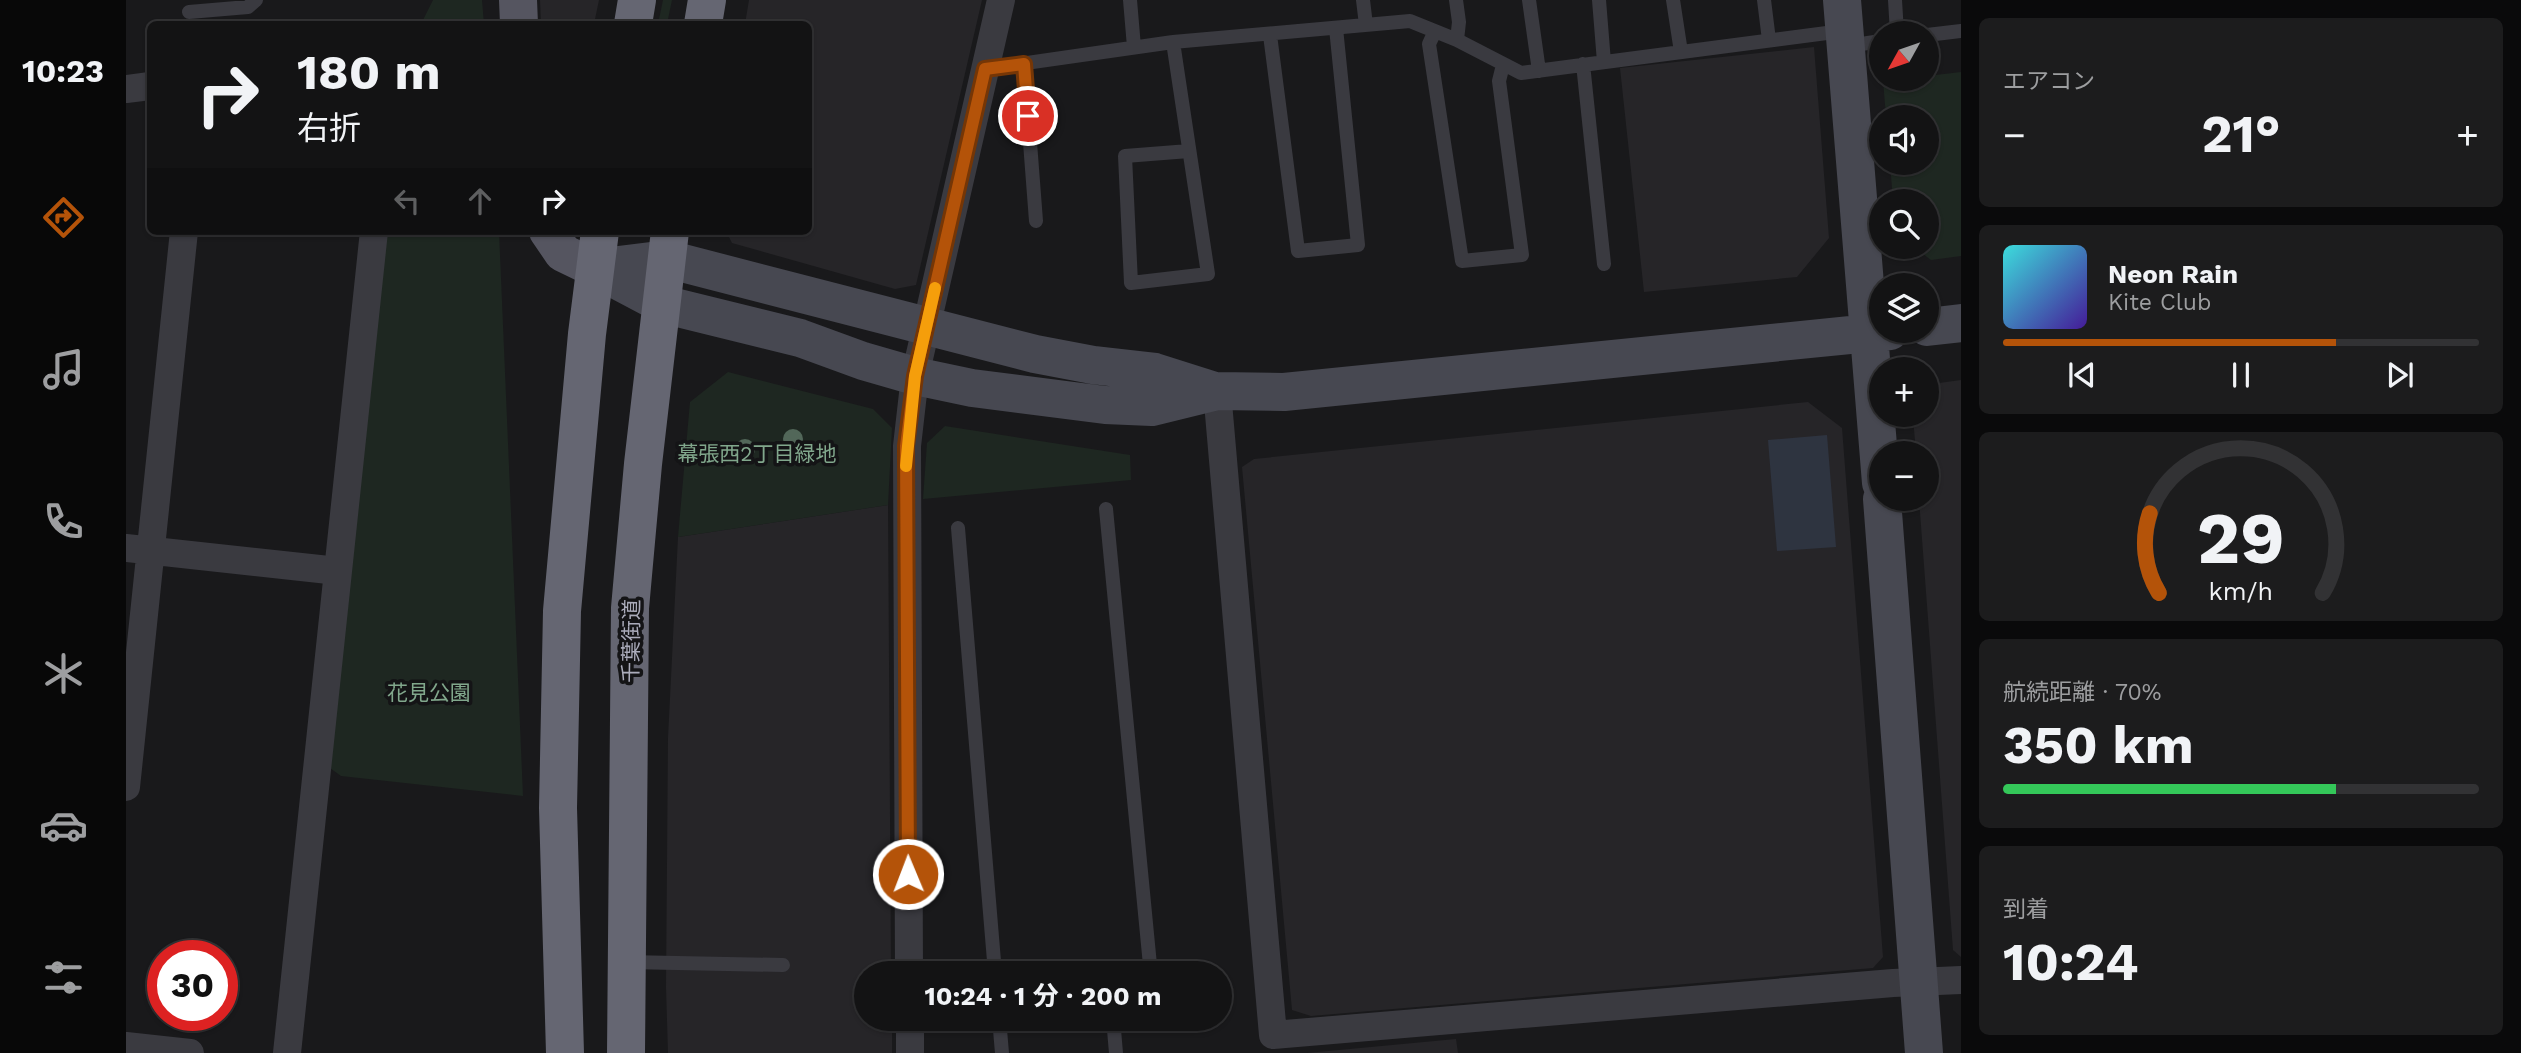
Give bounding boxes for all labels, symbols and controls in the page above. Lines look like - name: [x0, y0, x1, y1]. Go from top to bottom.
- north arrow: [1869, 21, 1939, 91]
- map controls: [1869, 21, 1939, 511]
- text: 180 m: [297, 43, 441, 101]
- icon: right: [182, 49, 273, 140]
- text: 10:23: [22, 52, 104, 90]
- text: エアコン: [2003, 68, 2095, 95]
- pin: [998, 86, 1058, 146]
- icon: arrive: [1009, 97, 1047, 135]
- text: 21°: [2201, 104, 2281, 165]
- button: sound: [1869, 105, 1939, 175]
- text: 右折: [297, 109, 361, 147]
- text: −: [2003, 113, 2026, 157]
- text: +: [2456, 113, 2479, 157]
- icon: left: [388, 182, 426, 220]
- icon: ahead: [461, 182, 499, 220]
- icon: right: [534, 182, 572, 220]
- button: search: [1869, 189, 1939, 259]
- icon: directions: [39, 193, 88, 242]
- text: Neon Rain: [2108, 259, 2238, 289]
- button: layers: [1869, 273, 1939, 343]
- text: Kite Club: [2108, 289, 2211, 316]
- icon: music: [39, 345, 88, 394]
- icon: previous: [2063, 356, 2101, 394]
- icon: pause: [2222, 356, 2260, 394]
- icon: next: [2381, 356, 2419, 394]
- button: +: [1869, 357, 1939, 427]
- park label: 幕張西2丁目緑地: [677, 441, 837, 466]
- button: −: [1869, 441, 1939, 511]
- text: 29: [2197, 495, 2285, 581]
- icon: phone: [39, 497, 88, 546]
- text: km/h: [2209, 576, 2273, 605]
- street label: 千葉街道: [618, 599, 644, 683]
- icon: climate: [39, 649, 88, 698]
- text: 航続距離 · 70%: [2003, 679, 2161, 706]
- park label: 花見公園: [387, 680, 471, 705]
- text: 350 km: [2003, 715, 2194, 776]
- icon: car: [39, 801, 88, 850]
- position arrow: [871, 837, 945, 911]
- text: 到着: [2003, 896, 2049, 923]
- text: 10:24: [2003, 932, 2139, 993]
- speed limit sign: 30: [147, 940, 238, 1031]
- icon: filters: [39, 953, 88, 1002]
- text: 10:24 · 1 分 · 200 m: [924, 981, 1162, 1011]

